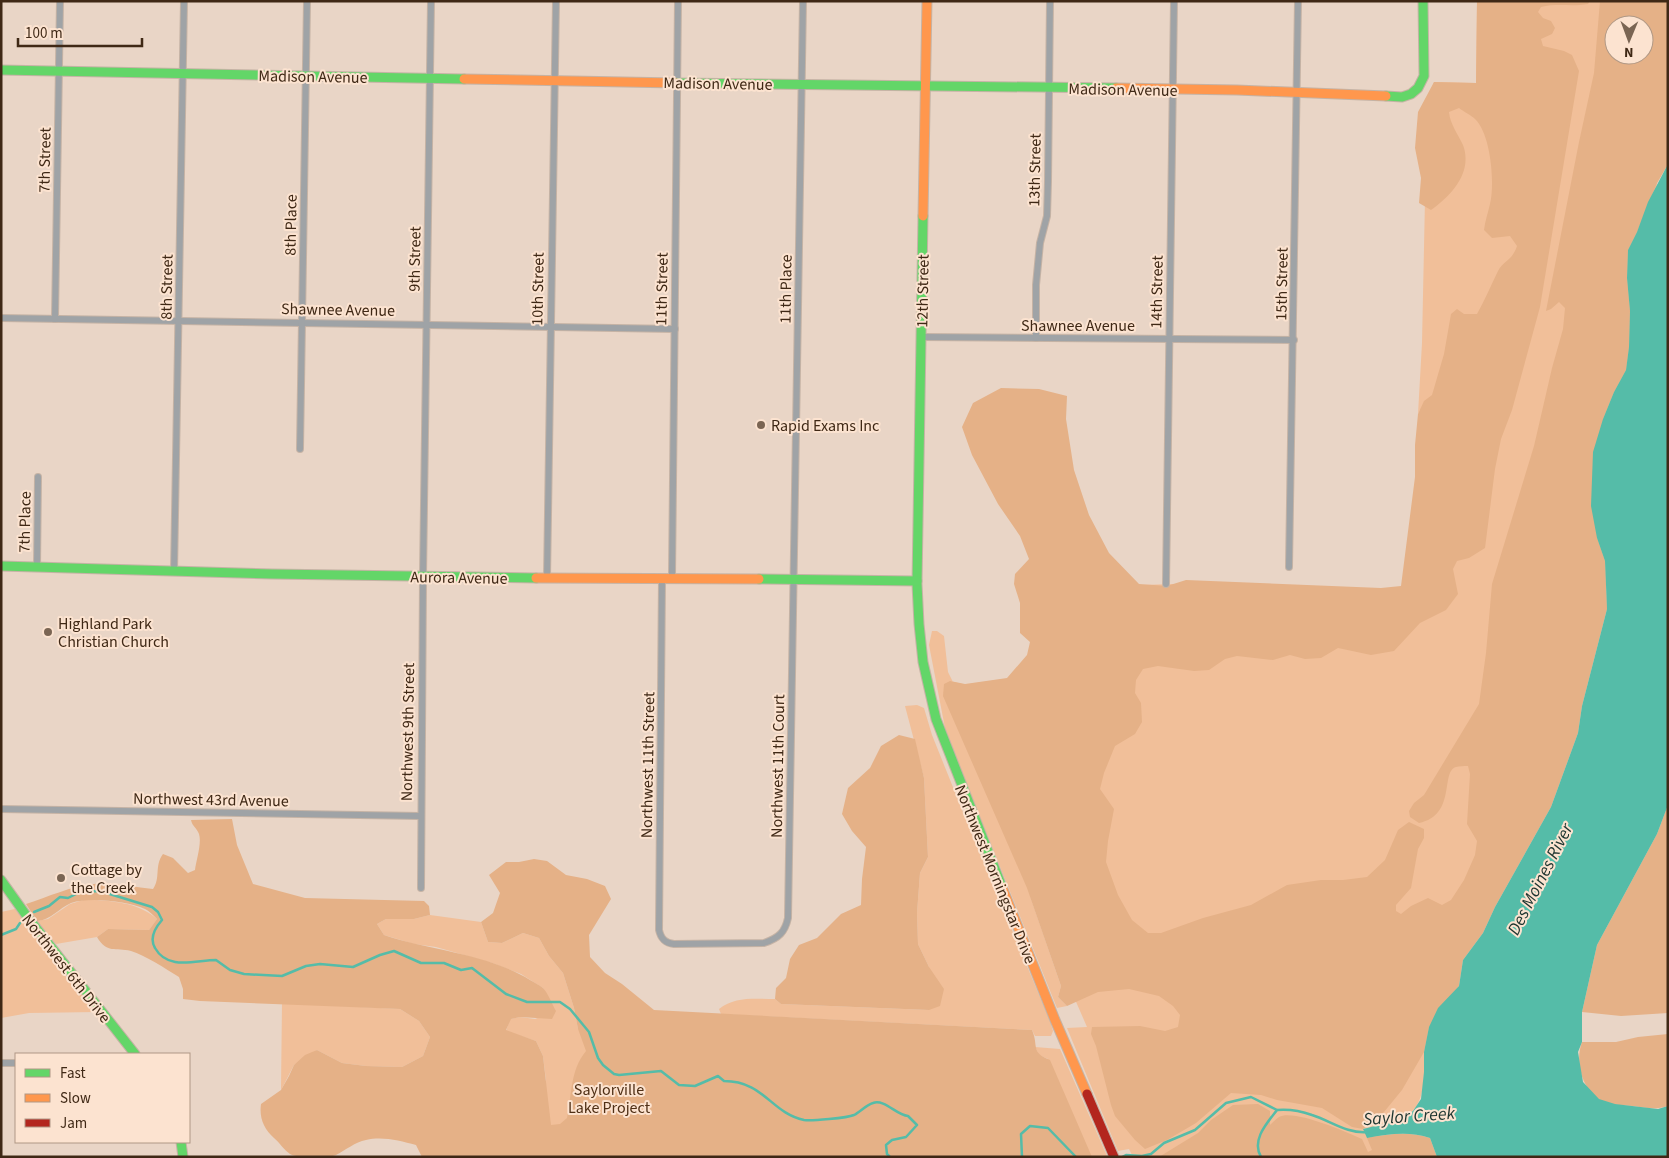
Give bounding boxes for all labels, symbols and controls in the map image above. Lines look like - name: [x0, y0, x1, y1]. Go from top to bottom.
- scale bar: [18, 15, 141, 47]
- north arrow: [1604, 15, 1654, 65]
- text: 100 m: [25, 23, 63, 44]
- text: N: [1624, 42, 1634, 62]
- street label: Madison Avenue: [258, 65, 368, 89]
- street label: Madison Avenue: [663, 72, 773, 96]
- street label: Madison Avenue: [1068, 78, 1178, 102]
- street label: 7th Street: [33, 127, 57, 193]
- street label: 13th Street: [1023, 133, 1047, 207]
- street label: 8th Place: [279, 194, 303, 256]
- street label: 9th Street: [403, 226, 427, 292]
- street label: 15th Street: [1270, 247, 1294, 321]
- street label: 10th Street: [526, 252, 550, 326]
- street label: 11th Street: [650, 252, 674, 326]
- street label: 8th Street: [155, 254, 179, 320]
- street label: 11th Place: [774, 254, 798, 324]
- street label: 12th Street: [911, 254, 935, 328]
- street label: 14th Street: [1145, 255, 1169, 329]
- street label: Shawnee Avenue: [281, 298, 395, 322]
- street label: Shawnee Avenue: [1021, 315, 1135, 337]
- place label: Rapid Exams Inc: [771, 415, 879, 437]
- marker: Rapid Exams Inc: [755, 419, 767, 431]
- street label: 7th Place: [13, 491, 37, 553]
- street label: Aurora Avenue: [410, 566, 508, 590]
- place label: Highland Park Christian Church: [58, 613, 169, 653]
- marker: Highland Park Christian Church: [42, 626, 54, 638]
- street label: Northwest 9th Street: [396, 662, 420, 801]
- street label: Northwest 11th Street: [636, 691, 660, 838]
- street label: Northwest 11th Court: [766, 693, 790, 838]
- street label: Northwest Morningstar Drive: [949, 782, 1041, 967]
- street label: Northwest 43rd Avenue: [133, 788, 289, 812]
- water label: Des Moines River: [1502, 818, 1580, 939]
- place label: Cottage by the Creek: [71, 859, 143, 899]
- marker: Cottage by the Creek: [55, 872, 67, 884]
- street label: Northwest 6th Drive: [17, 909, 116, 1028]
- legend: [15, 1053, 190, 1143]
- text: Fast: [60, 1063, 86, 1084]
- park label: Saylorville Lake Project: [568, 1079, 651, 1119]
- text: Slow: [60, 1088, 91, 1109]
- water label: Saylor Creek: [1362, 1101, 1456, 1132]
- text: Jam: [60, 1113, 87, 1134]

